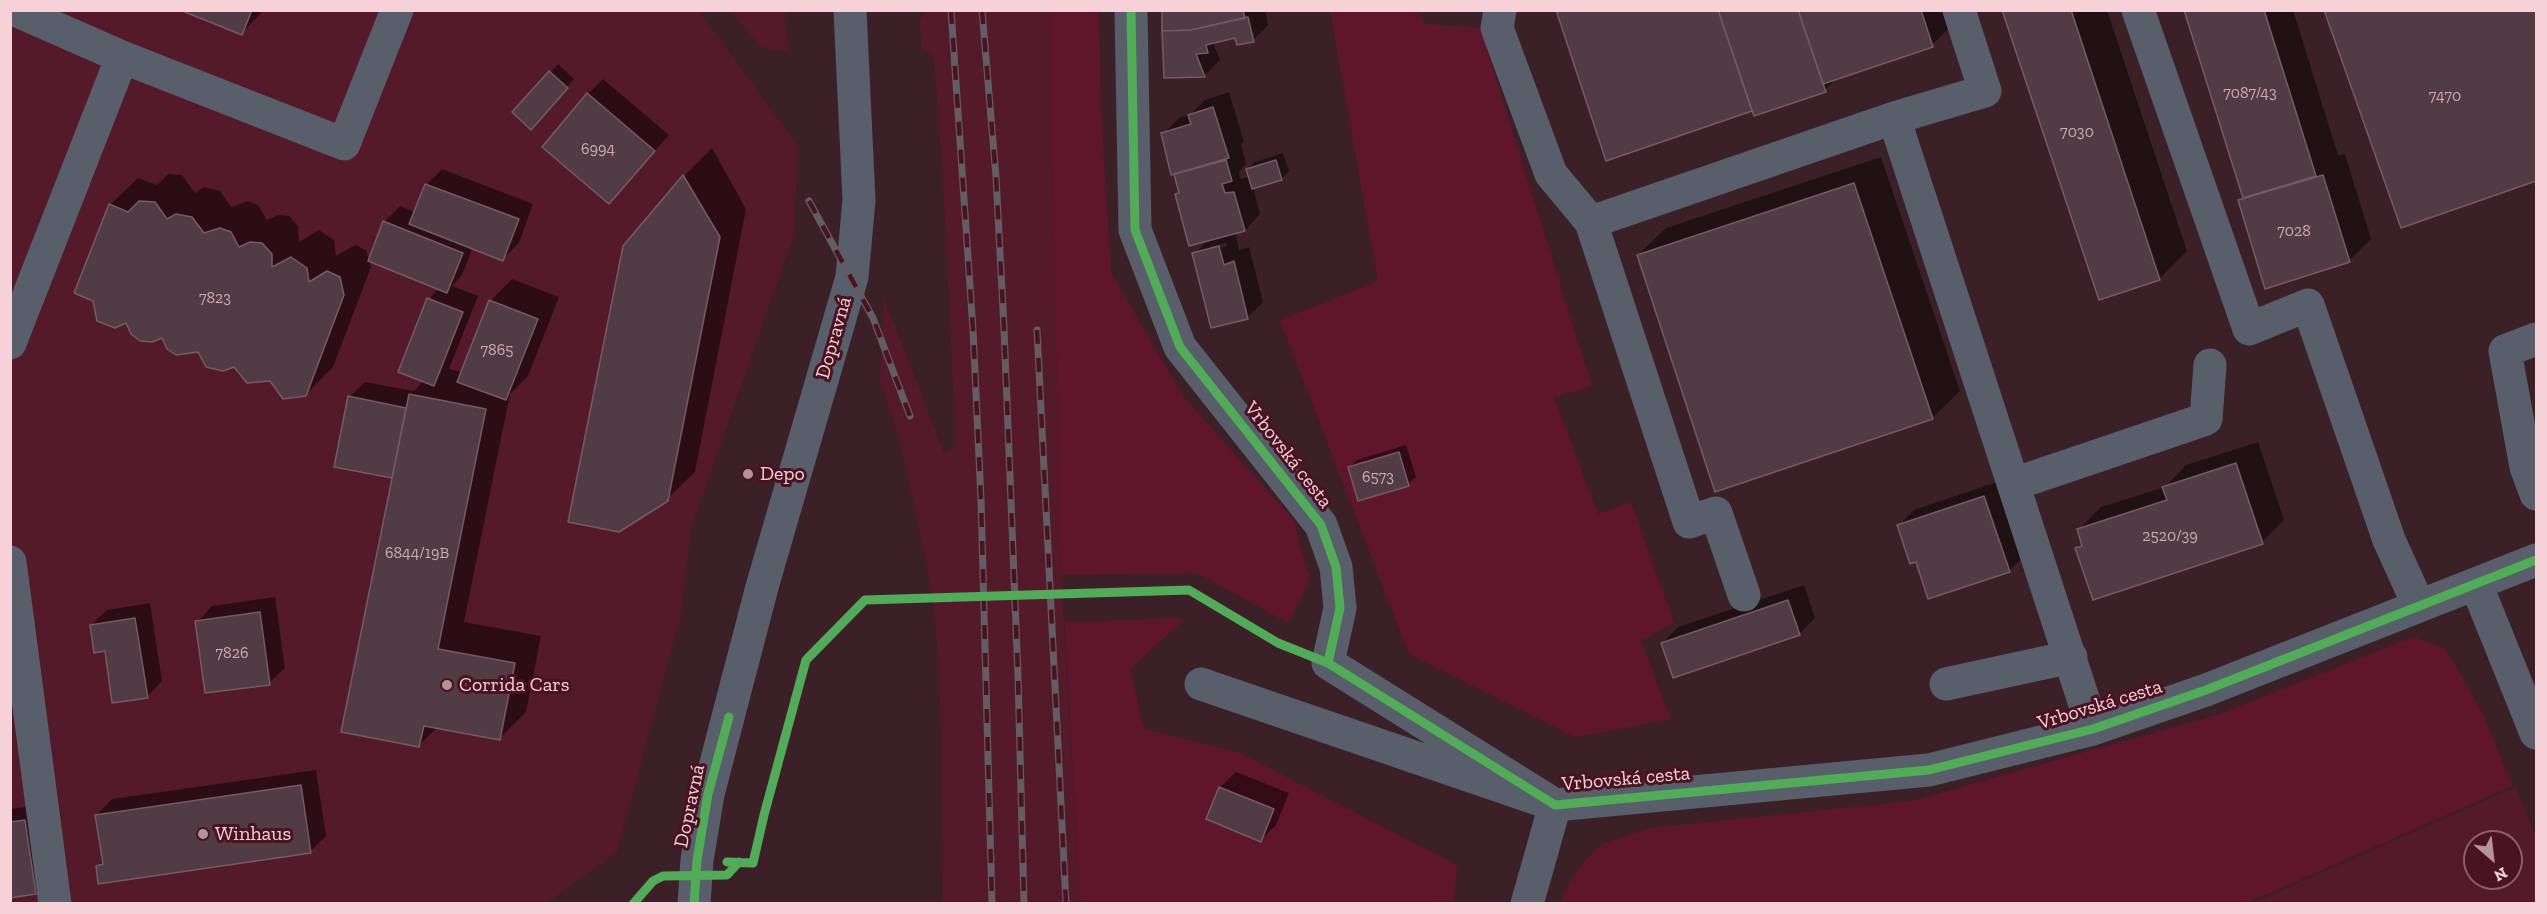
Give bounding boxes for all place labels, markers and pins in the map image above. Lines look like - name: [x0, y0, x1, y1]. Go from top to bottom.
- place label: Depo: [760, 462, 805, 486]
- marker: Depo: [741, 467, 755, 481]
- place label: Corrida Cars: [459, 673, 569, 697]
- marker: Corrida Cars: [440, 678, 454, 692]
- place label: Winhaus: [215, 822, 291, 846]
- marker: Winhaus: [196, 827, 210, 841]

